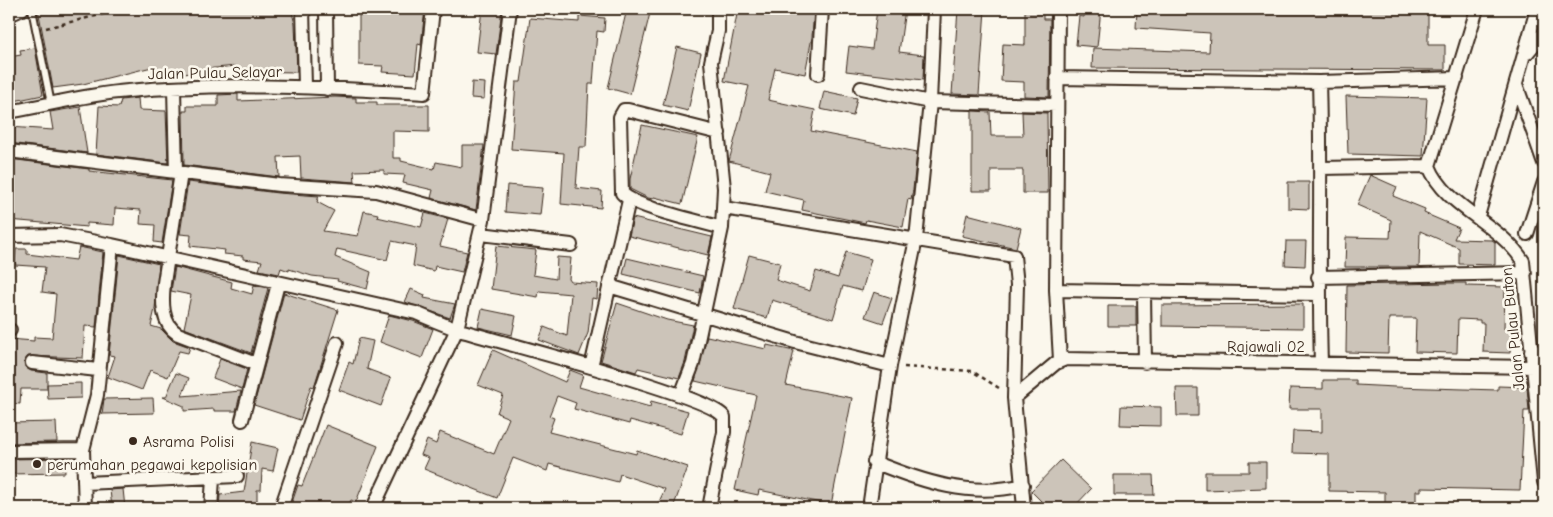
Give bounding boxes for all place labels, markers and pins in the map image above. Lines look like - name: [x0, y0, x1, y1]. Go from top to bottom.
- place label: Asrama Polisi: [143, 433, 234, 451]
- marker: Asrama Polisi: [127, 435, 139, 447]
- place label: perumahan pegawai kepolisian: [47, 456, 257, 474]
- marker: perumahan pegawai kepolisian: [31, 458, 43, 470]

